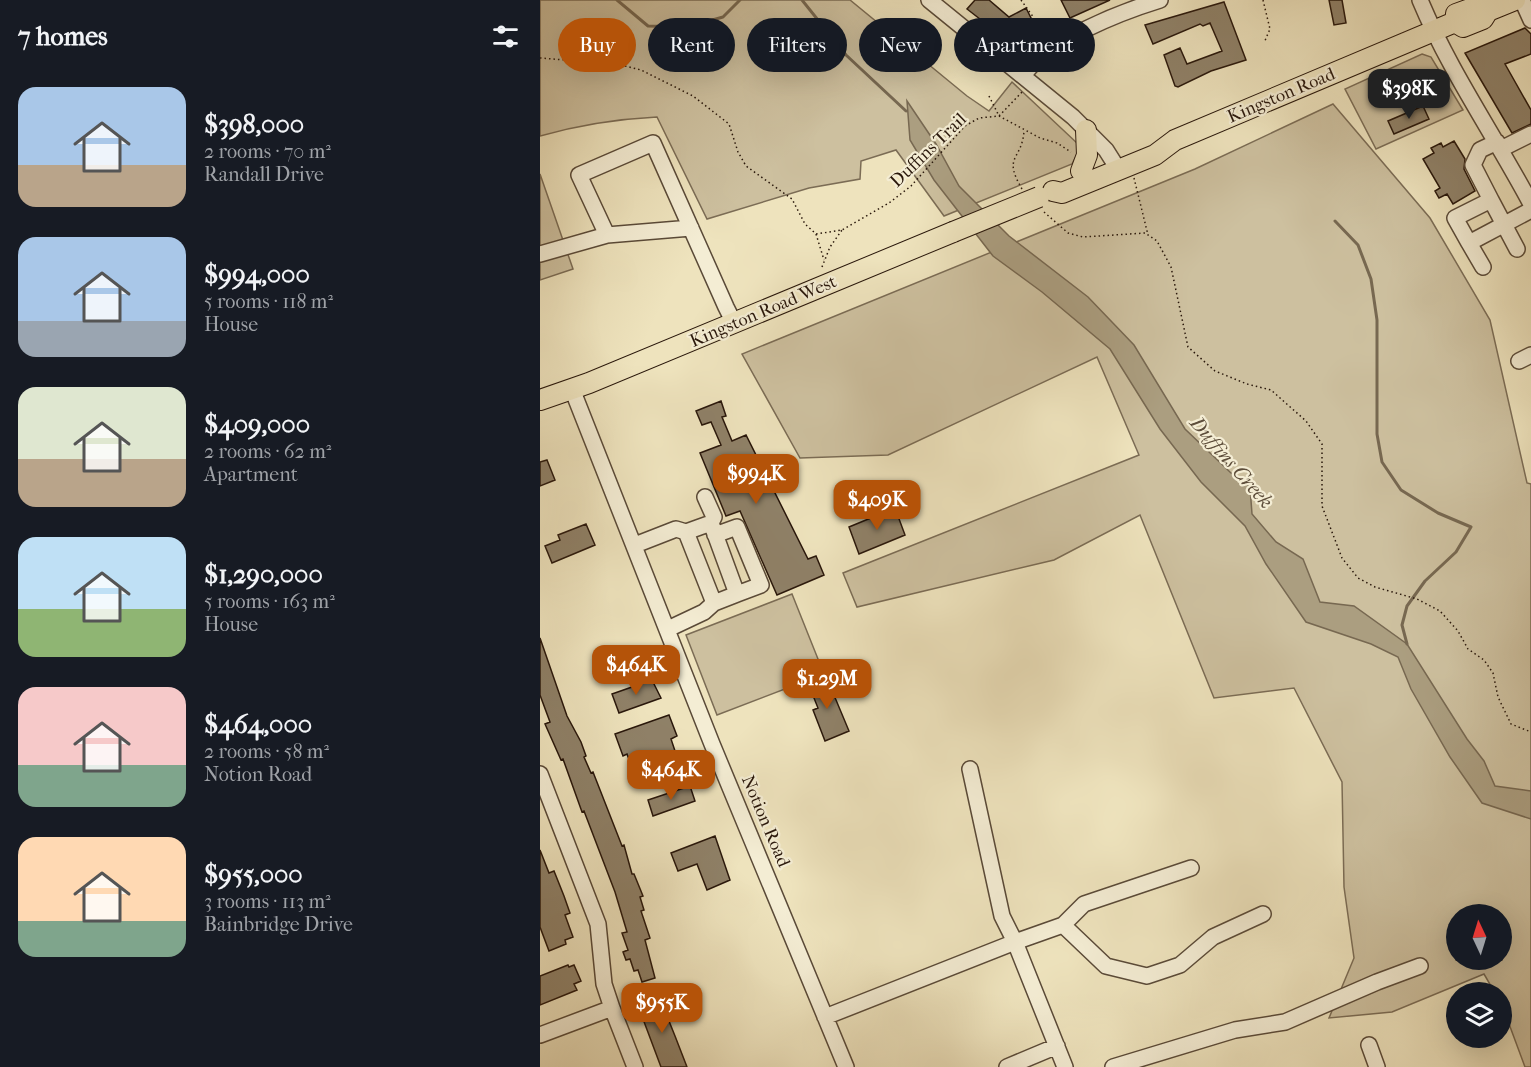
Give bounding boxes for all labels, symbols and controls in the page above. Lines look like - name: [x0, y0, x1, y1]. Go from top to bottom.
- chip: Buy: [558, 18, 636, 72]
- chip: Rent: [648, 18, 735, 72]
- chip: Filters: [747, 18, 847, 72]
- chip: New: [859, 18, 942, 72]
- chip: Apartment: [954, 18, 1095, 72]
- icon: filters: [489, 20, 522, 53]
- text: 7 homes: [18, 21, 108, 52]
- street label: Kingston Road: [1224, 63, 1338, 128]
- pin: $398K: [1367, 69, 1451, 120]
- text: $398K: [1382, 77, 1436, 100]
- text: $398,000: [204, 109, 304, 140]
- street label: Duffins Trail: [886, 109, 971, 192]
- icon: home: [66, 111, 138, 183]
- text: 2 rooms · 70 m²: [204, 140, 331, 163]
- text: Randall Drive: [204, 163, 324, 186]
- text: $994,000: [204, 259, 310, 290]
- icon: home: [66, 261, 138, 333]
- street label: Kingston Road West: [687, 271, 840, 352]
- text: 5 rooms · 118 m²: [204, 290, 333, 313]
- text: House: [204, 313, 258, 336]
- text: $409,000: [204, 409, 310, 440]
- water label: Duffins Creek: [1184, 410, 1278, 513]
- icon: home: [66, 411, 138, 483]
- text: 2 rooms · 62 m²: [204, 440, 331, 463]
- pin: $994K: [714, 454, 798, 505]
- text: $994K: [727, 462, 785, 485]
- text: Apartment: [204, 463, 298, 486]
- pin: $409K: [835, 480, 919, 531]
- text: $409K: [848, 488, 906, 511]
- text: $1,290,000: [204, 559, 323, 590]
- icon: home: [66, 561, 138, 633]
- text: 5 rooms · 163 m²: [204, 590, 335, 613]
- text: House: [204, 613, 258, 636]
- pin: $464K: [594, 645, 678, 696]
- text: $464K: [606, 653, 666, 676]
- pin: $1.29M: [778, 659, 876, 710]
- text: $1.29M: [796, 667, 858, 690]
- text: $464,000: [204, 709, 312, 740]
- icon: home: [66, 711, 138, 783]
- text: 2 rooms · 58 m²: [204, 740, 329, 763]
- pin: $464K: [629, 750, 713, 801]
- text: $464K: [641, 758, 701, 781]
- text: Notion Road: [204, 763, 312, 786]
- street label: Notion Road: [737, 772, 794, 870]
- text: $955,000: [204, 859, 303, 890]
- icon: home: [66, 861, 138, 933]
- text: 3 rooms · 113 m²: [204, 890, 331, 913]
- north arrow: [1446, 904, 1512, 970]
- map controls: [1446, 904, 1512, 1048]
- text: Bainbridge Drive: [204, 913, 353, 936]
- button: layers: [1446, 982, 1512, 1048]
- pin: $955K: [620, 983, 704, 1034]
- text: $955K: [635, 991, 689, 1014]

